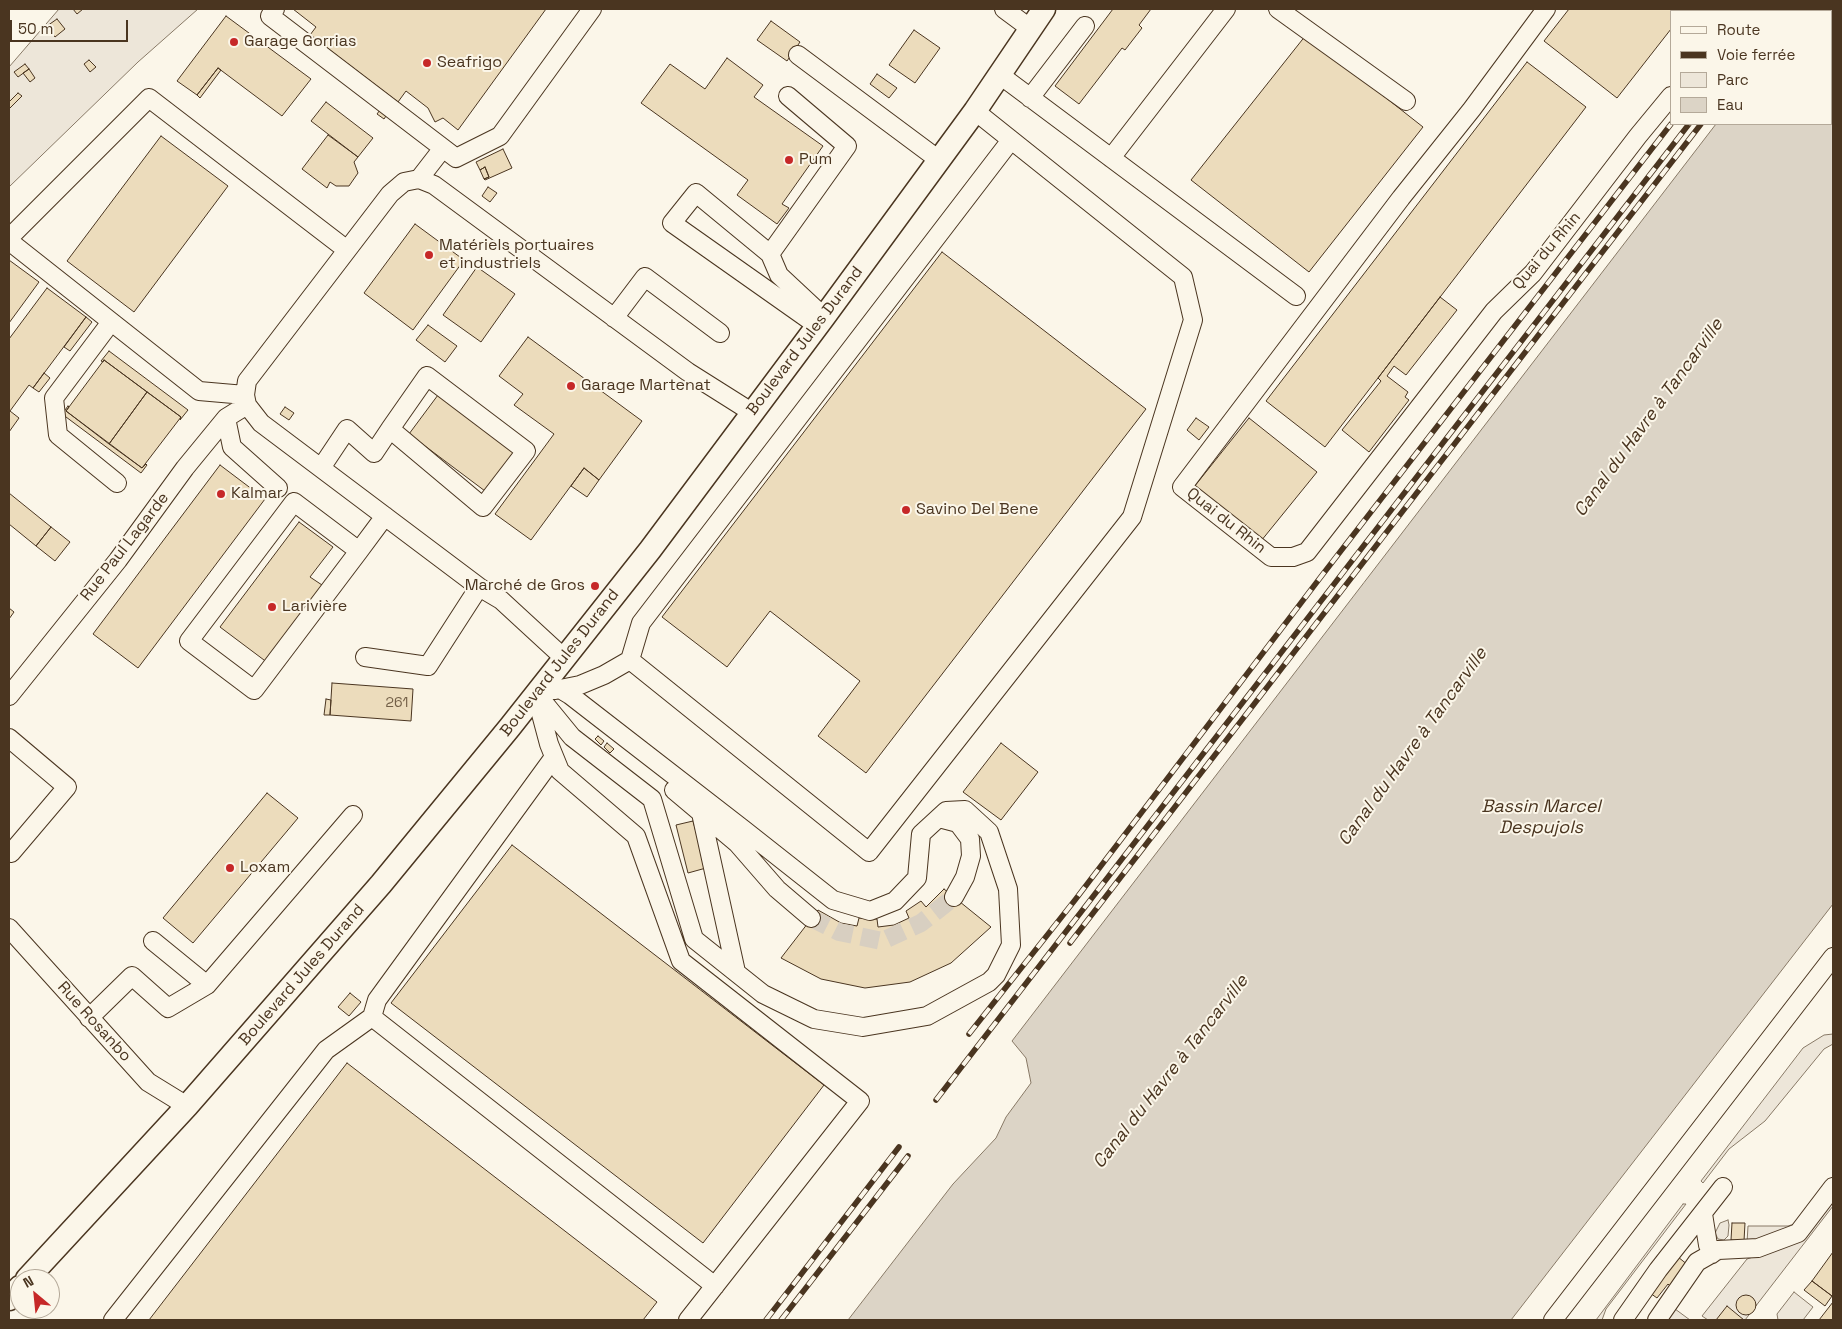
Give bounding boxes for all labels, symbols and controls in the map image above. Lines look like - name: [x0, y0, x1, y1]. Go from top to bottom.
- scale bar: [12, 10, 130, 42]
- legend: [1670, 10, 1832, 125]
- text: 50 m: [18, 19, 53, 38]
- text: Route: [1717, 20, 1760, 39]
- place label: Garage Gorrias: [244, 32, 356, 52]
- marker: Garage Gorrias: [228, 36, 240, 48]
- text: Voie ferrée: [1717, 45, 1795, 64]
- place label: Seafrigo: [437, 53, 502, 73]
- marker: Seafrigo: [421, 57, 433, 69]
- text: Parc: [1717, 70, 1749, 89]
- text: Eau: [1717, 95, 1743, 114]
- place label: Pum: [799, 150, 832, 170]
- marker: Pum: [783, 154, 795, 166]
- street label: Quai du Rhin: [1509, 208, 1585, 294]
- place label: Matériels portuaires et industriels: [439, 236, 594, 274]
- marker: Matériels portuaires et industriels: [423, 249, 435, 261]
- street label: Boulevard Jules Durand: [743, 263, 867, 419]
- water label: Canal du Havre à Tancarville: [1570, 315, 1728, 521]
- place label: Garage Martenat: [581, 376, 711, 396]
- marker: Garage Martenat: [565, 380, 577, 392]
- place label: Kalmar: [231, 484, 283, 504]
- street label: Quai du Rhin: [1182, 484, 1270, 558]
- marker: Kalmar: [215, 488, 227, 500]
- street label: Rue Paul Lagarde: [77, 489, 173, 605]
- place label: Savino Del Bene: [916, 500, 1038, 520]
- marker: Savino Del Bene: [900, 504, 912, 516]
- place label: Marché de Gros: [465, 576, 585, 596]
- marker: Marché de Gros: [589, 580, 601, 592]
- street label: Boulevard Jules Durand: [497, 586, 623, 740]
- place label: Larivière: [282, 597, 347, 617]
- marker: Larivière: [266, 601, 278, 613]
- water label: Canal du Havre à Tancarville: [1334, 644, 1492, 850]
- house number: 261: [386, 695, 408, 711]
- water label: Bassin Marcel Despujols: [1481, 796, 1601, 839]
- place label: Loxam: [240, 858, 290, 878]
- marker: Loxam: [224, 862, 236, 874]
- street label: Boulevard Jules Durand: [235, 900, 369, 1050]
- water label: Canal du Havre à Tancarville: [1089, 971, 1253, 1173]
- street label: Rue Rosanbo: [53, 978, 135, 1066]
- north arrow: [10, 1269, 60, 1319]
- text: N: [20, 1271, 37, 1292]

